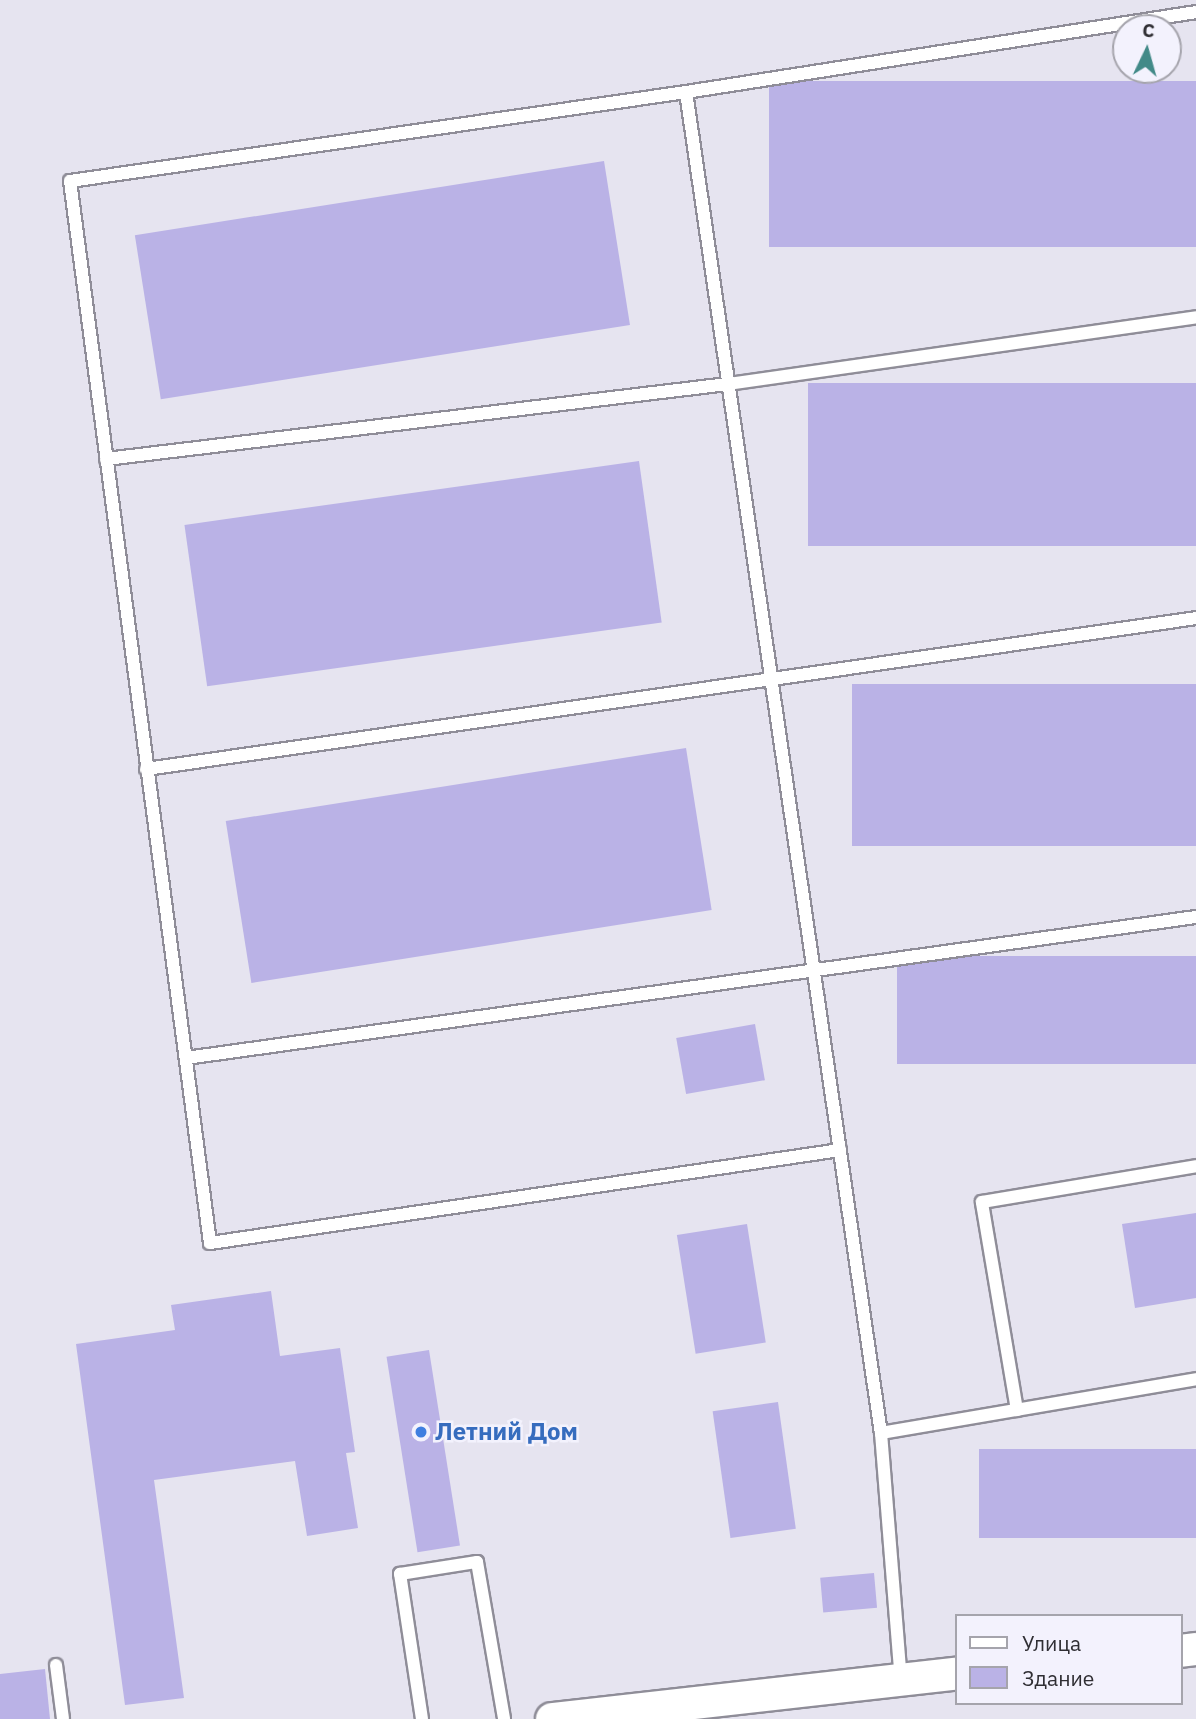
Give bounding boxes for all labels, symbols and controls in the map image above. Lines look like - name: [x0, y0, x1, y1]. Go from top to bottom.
- north arrow: [1112, 14, 1182, 84]
- text: С: [1141, 18, 1156, 43]
- place label: Летний Дом: [435, 1418, 578, 1446]
- marker: Летний Дом: [413, 1424, 429, 1440]
- legend: [954, 1614, 1182, 1705]
- text: Улица: [1022, 1629, 1081, 1657]
- text: Здание: [1022, 1664, 1094, 1692]

